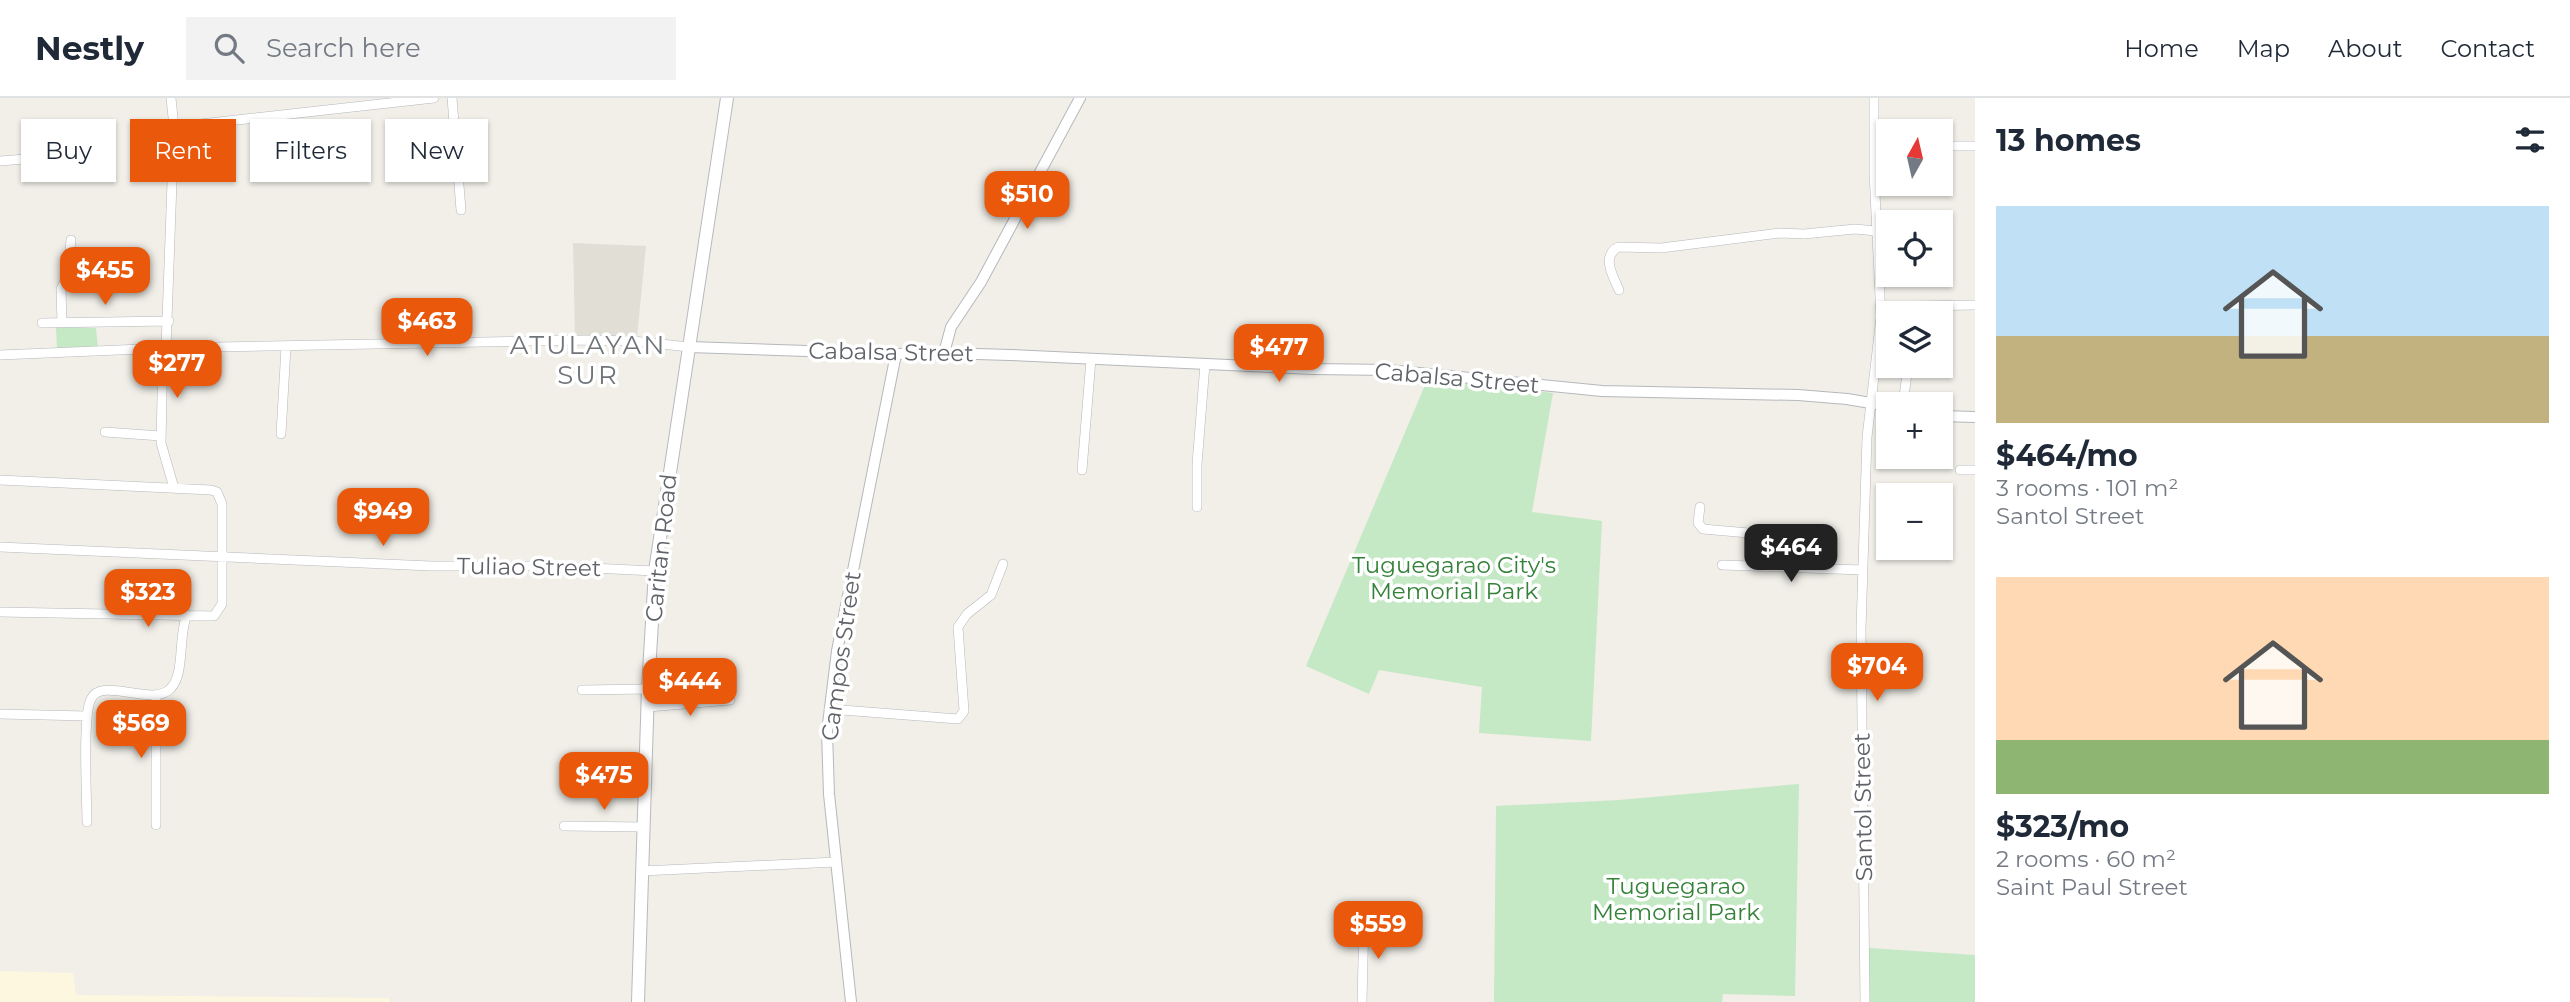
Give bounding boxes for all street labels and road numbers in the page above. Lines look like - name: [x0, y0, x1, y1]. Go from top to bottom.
- street label: Cabalsa Street: [808, 337, 974, 367]
- street label: Cabalsa Street: [1373, 357, 1541, 399]
- street label: Caritan Road: [639, 472, 683, 624]
- street label: Tuliao Street: [457, 552, 601, 582]
- street label: Campos Street: [815, 569, 867, 743]
- street label: Santol Street: [1848, 733, 1878, 881]

